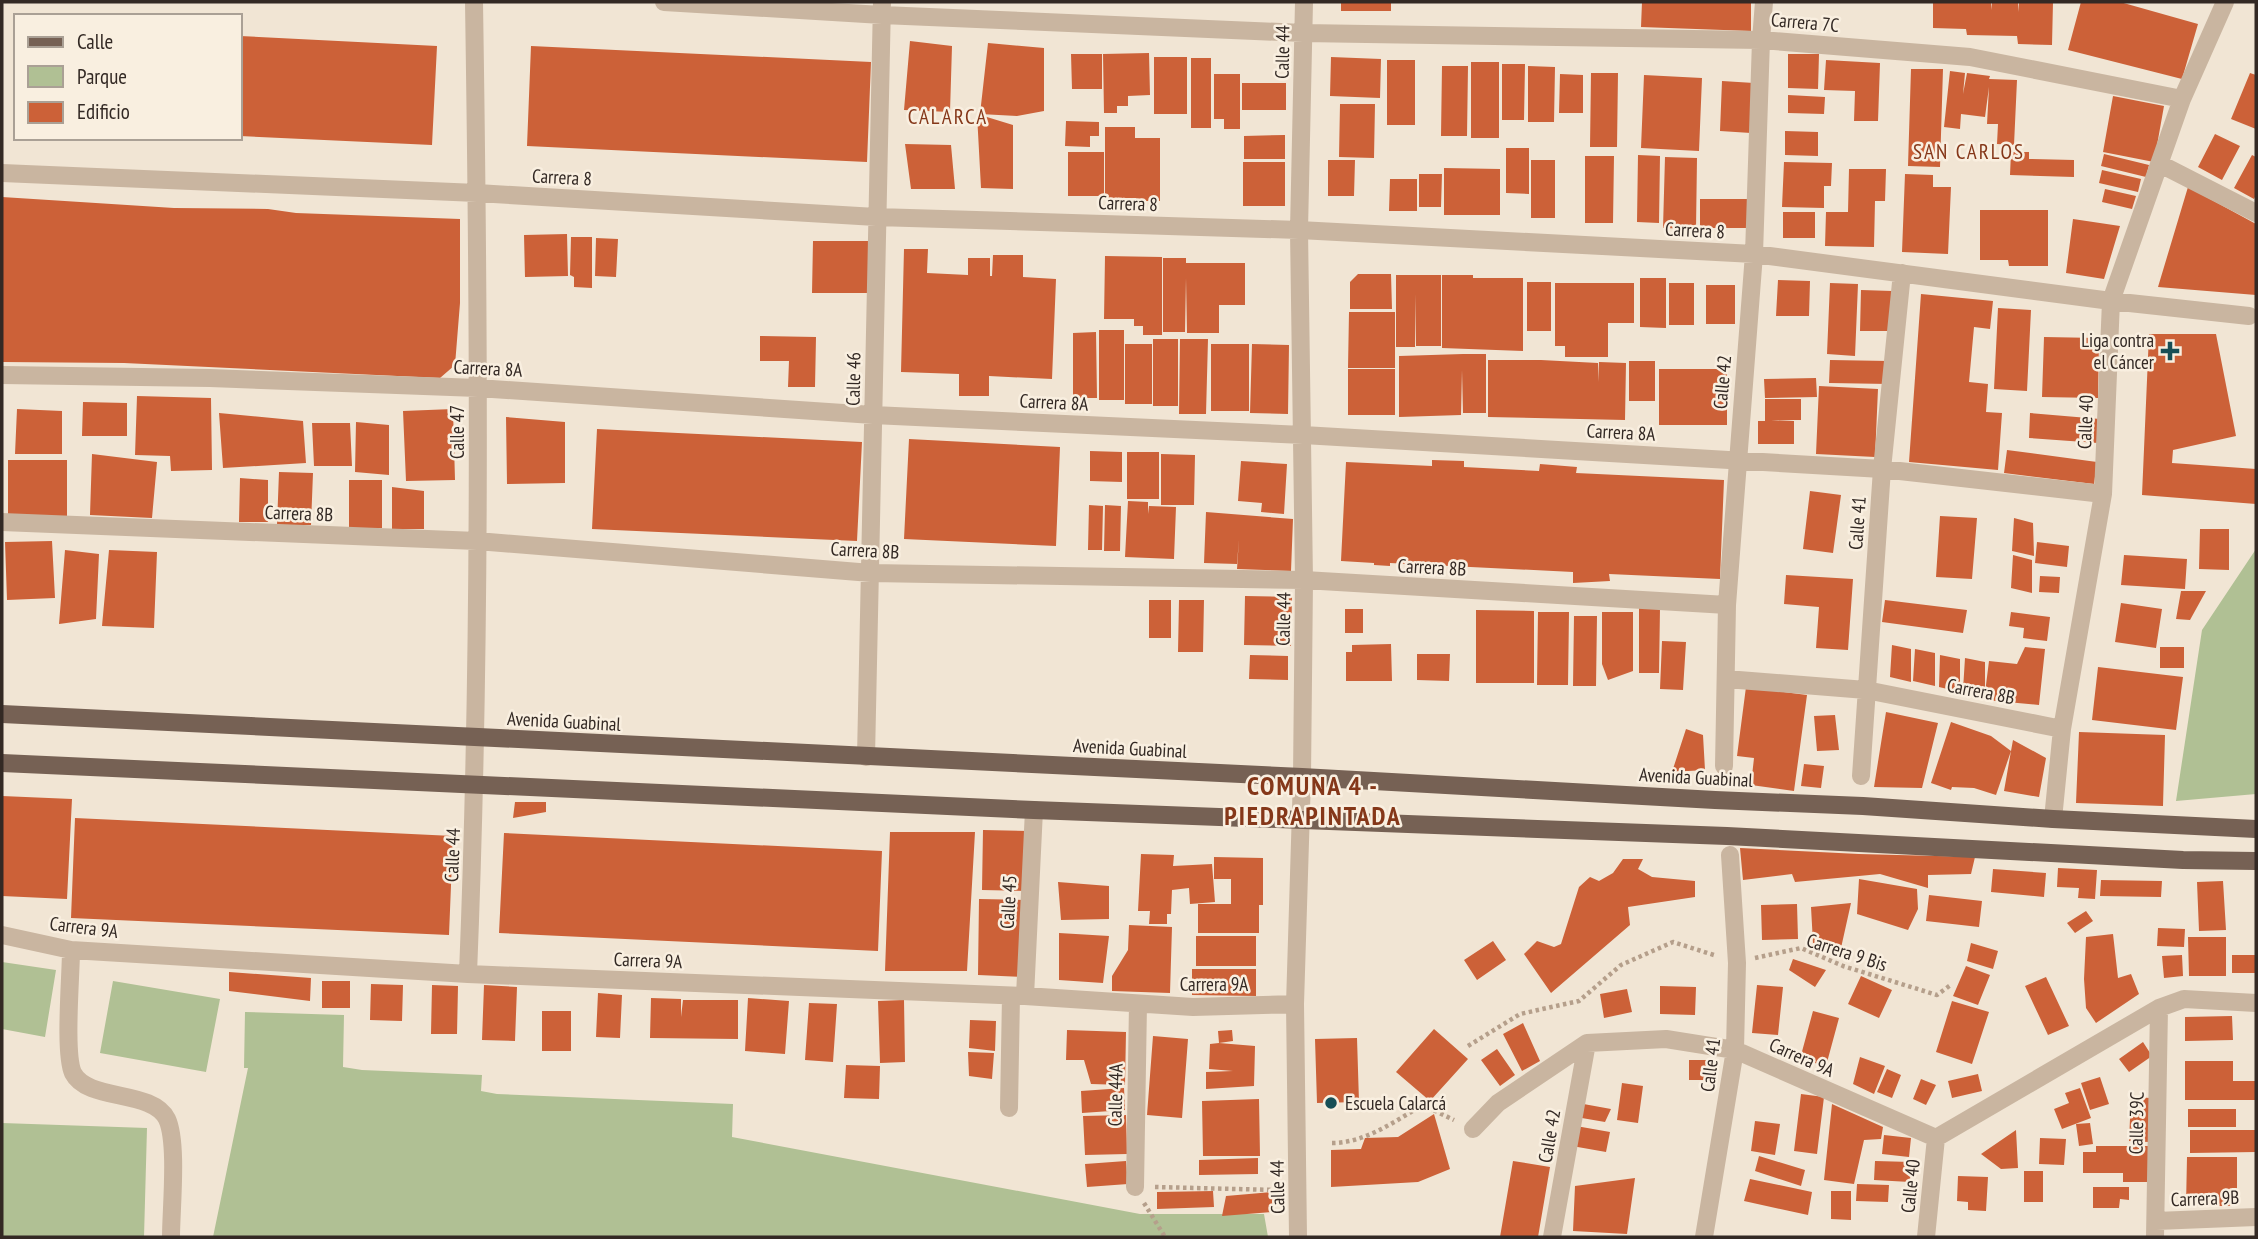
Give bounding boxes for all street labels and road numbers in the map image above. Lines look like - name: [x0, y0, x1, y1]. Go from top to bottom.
- street label: Carrera 7C: [1770, 7, 1840, 37]
- street label: Calle 44: [1270, 24, 1294, 79]
- street label: Carrera 8: [532, 163, 592, 191]
- street label: Carrera 8: [1098, 190, 1158, 216]
- street label: Carrera 8: [1665, 216, 1725, 244]
- street label: Calle 46: [841, 352, 865, 406]
- street label: Carrera 8A: [453, 354, 523, 382]
- street label: Calle 42: [1708, 354, 1736, 410]
- street label: Carrera 8A: [1019, 388, 1089, 416]
- street label: Calle 40: [2072, 395, 2098, 449]
- street label: Calle 47: [445, 405, 469, 459]
- street label: Carrera 8A: [1586, 418, 1656, 446]
- street label: Calle 41: [1843, 495, 1871, 551]
- street label: Carrera 8B: [264, 500, 334, 526]
- street label: Carrera 8B: [830, 536, 900, 564]
- street label: Carrera 8B: [1397, 553, 1467, 581]
- street label: Calle 44: [1271, 591, 1295, 646]
- street label: Carrera 8B: [1945, 673, 2017, 709]
- street label: Avenida Guabinal: [507, 706, 622, 736]
- street label: Avenida Guabinal: [1073, 733, 1188, 763]
- street label: Avenida Guabinal: [1639, 762, 1754, 792]
- street label: Calle 44: [439, 827, 465, 882]
- street label: Calle 45: [995, 874, 1021, 930]
- street label: Carrera 9A: [48, 911, 120, 943]
- street label: Carrera 9 Bis: [1804, 928, 1890, 976]
- street label: Carrera 9A: [613, 947, 683, 973]
- street label: Carrera 9A: [1180, 972, 1248, 996]
- street label: Carrera 9A: [1766, 1032, 1838, 1082]
- street label: Calle 41: [1695, 1037, 1725, 1093]
- street label: Calle 44A: [1102, 1063, 1128, 1127]
- street label: Calle 39C: [2123, 1091, 2149, 1155]
- street label: Calle 42: [1533, 1107, 1565, 1165]
- street label: Calle 40: [1895, 1158, 1925, 1214]
- street label: Calle 44: [1265, 1159, 1289, 1214]
- street label: Carrera 9B: [2170, 1185, 2240, 1211]

